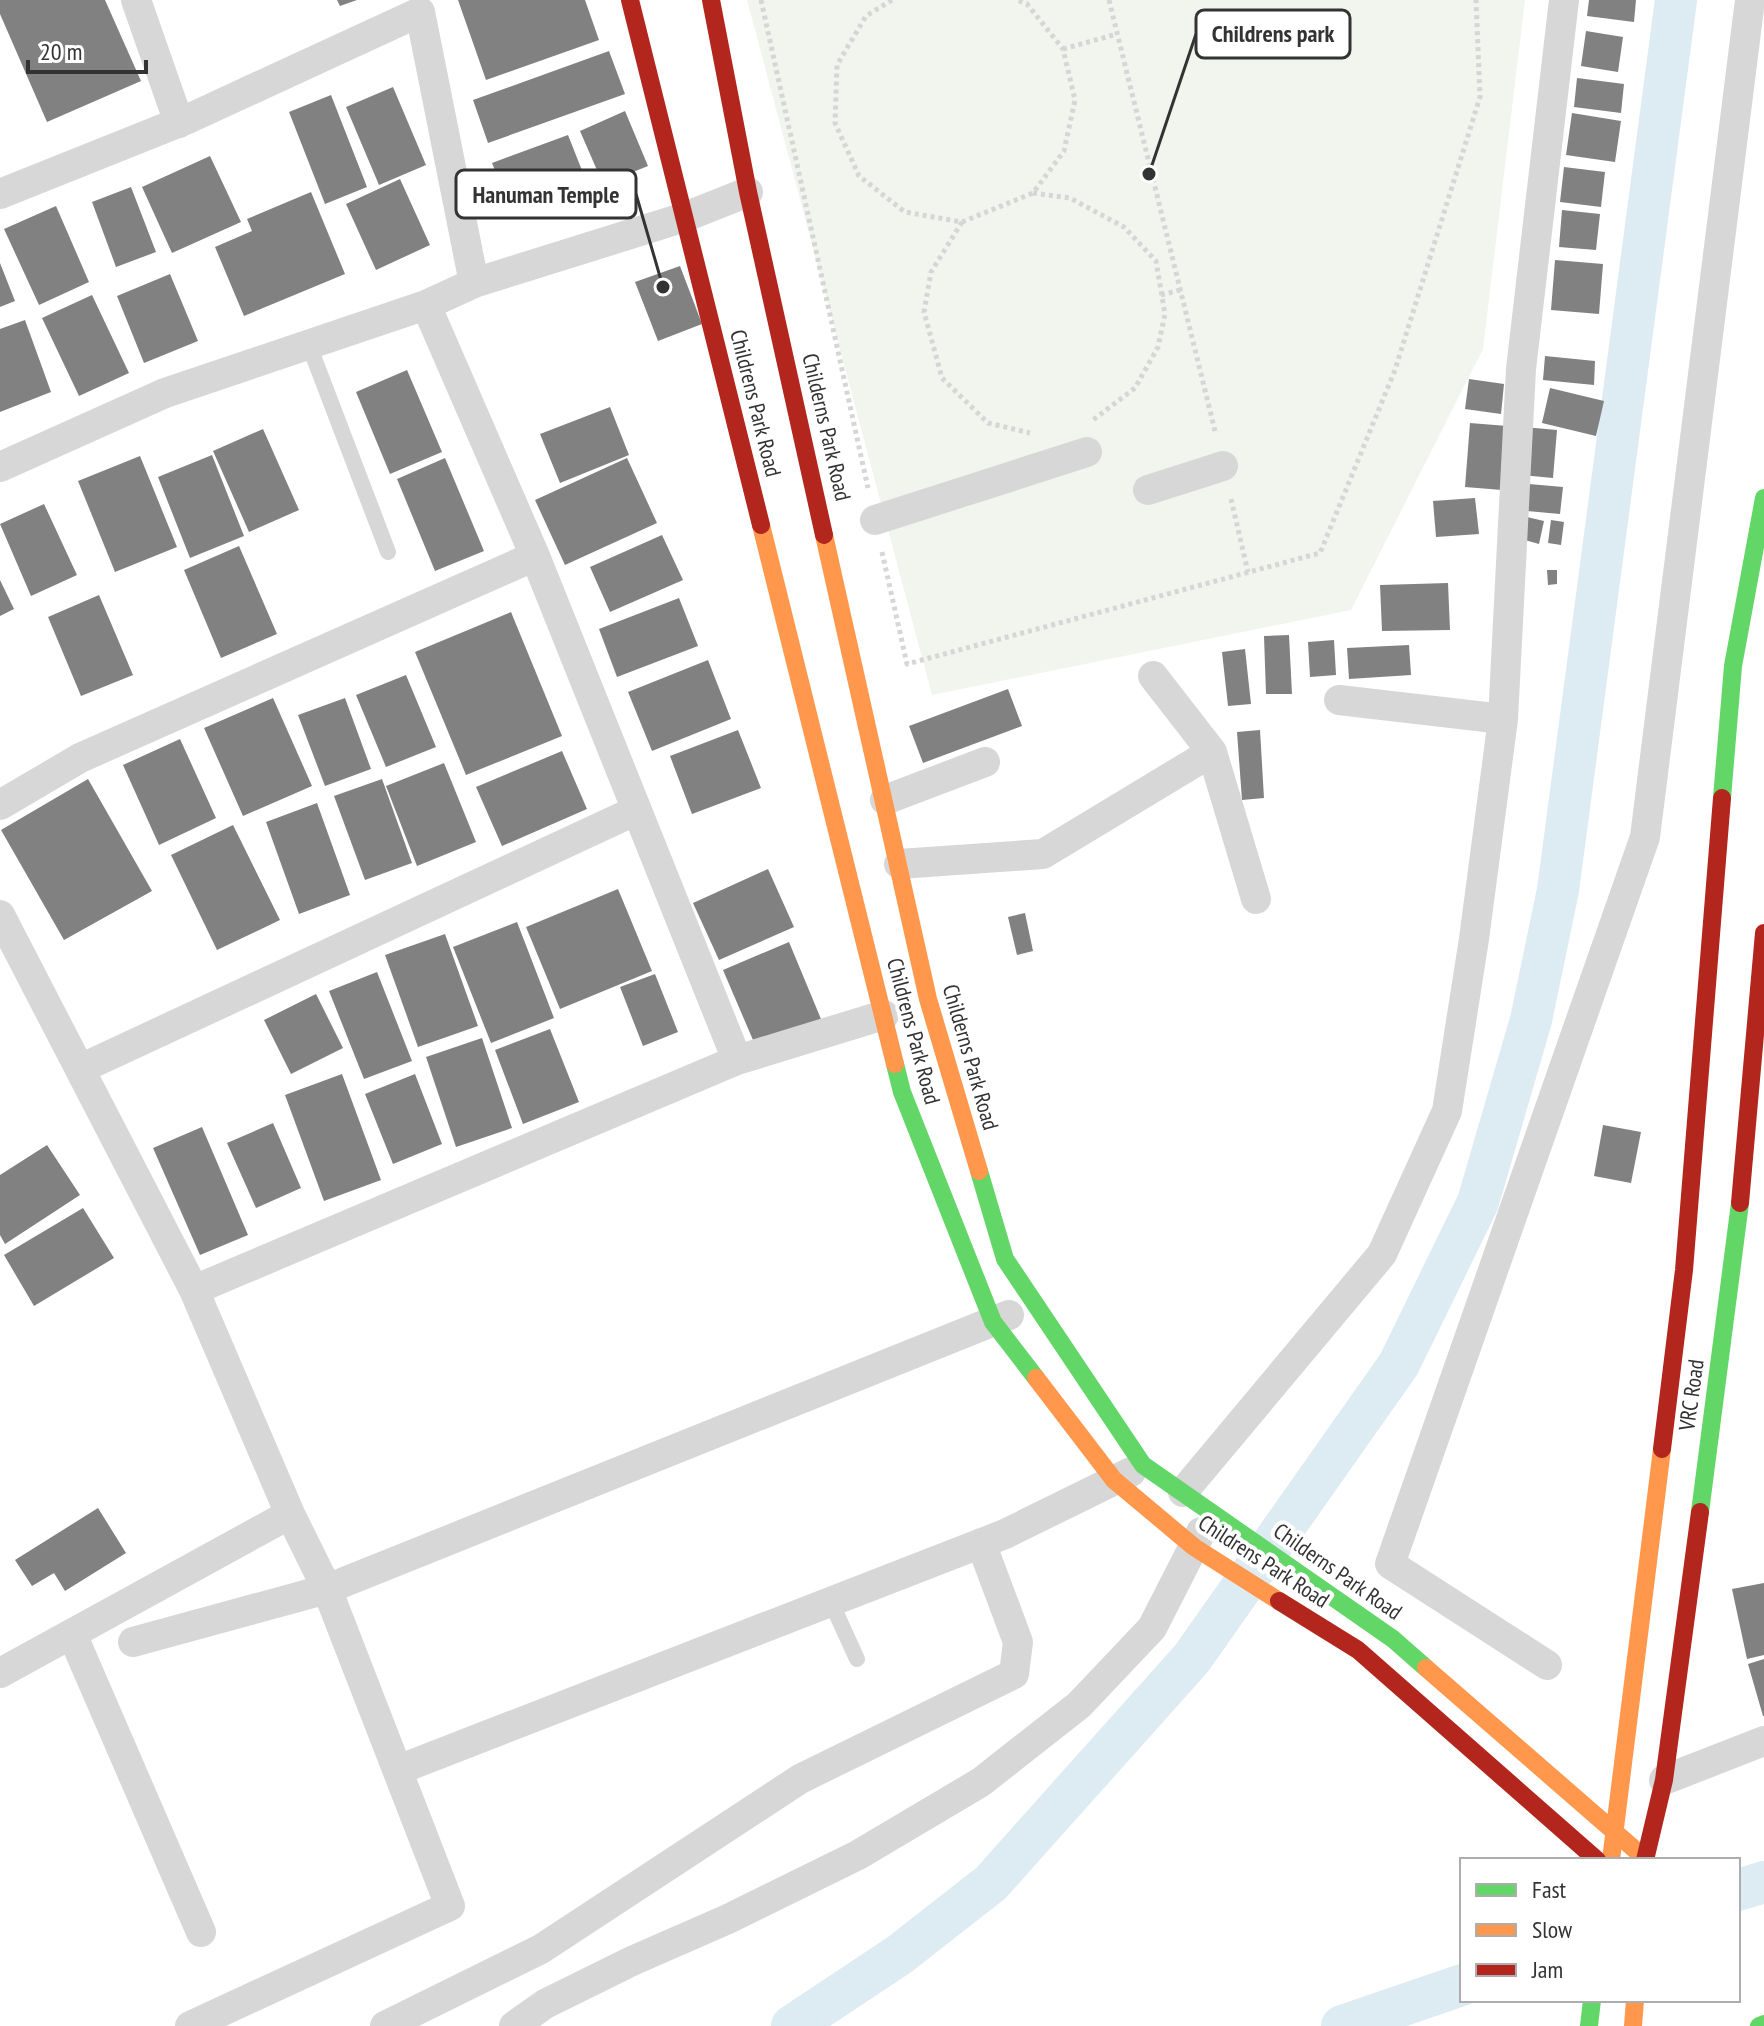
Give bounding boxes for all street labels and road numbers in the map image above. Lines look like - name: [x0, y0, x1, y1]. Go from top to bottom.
- street label: Childrens Park Road: [724, 327, 788, 479]
- street label: Childerns Park Road: [796, 351, 858, 503]
- street label: Childrens Park Road: [881, 955, 947, 1107]
- street label: Childerns Park Road: [937, 981, 1005, 1133]
- street label: VRC Road: [1672, 1358, 1710, 1433]
- street label: Childrens Park Road: [1193, 1508, 1335, 1614]
- street label: Childerns Park Road: [1268, 1516, 1408, 1626]

